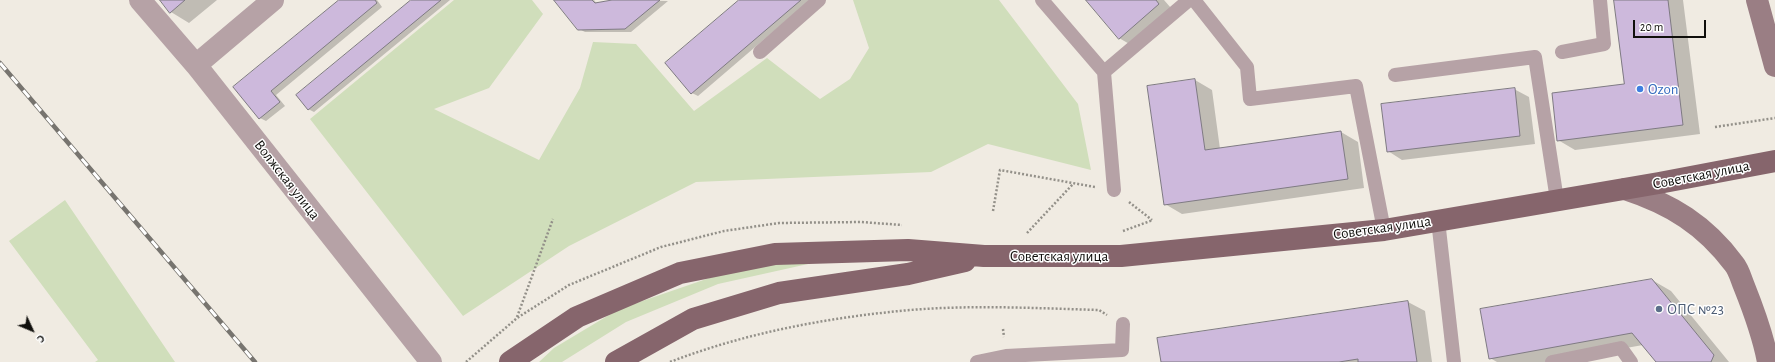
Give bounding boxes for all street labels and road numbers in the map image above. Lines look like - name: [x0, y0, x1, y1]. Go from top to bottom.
- street label: Волжская улица: [250, 137, 324, 223]
- street label: Советская улица: [1651, 157, 1751, 193]
- street label: Советская улица: [1332, 212, 1432, 244]
- street label: Советская улица: [1010, 247, 1108, 265]

